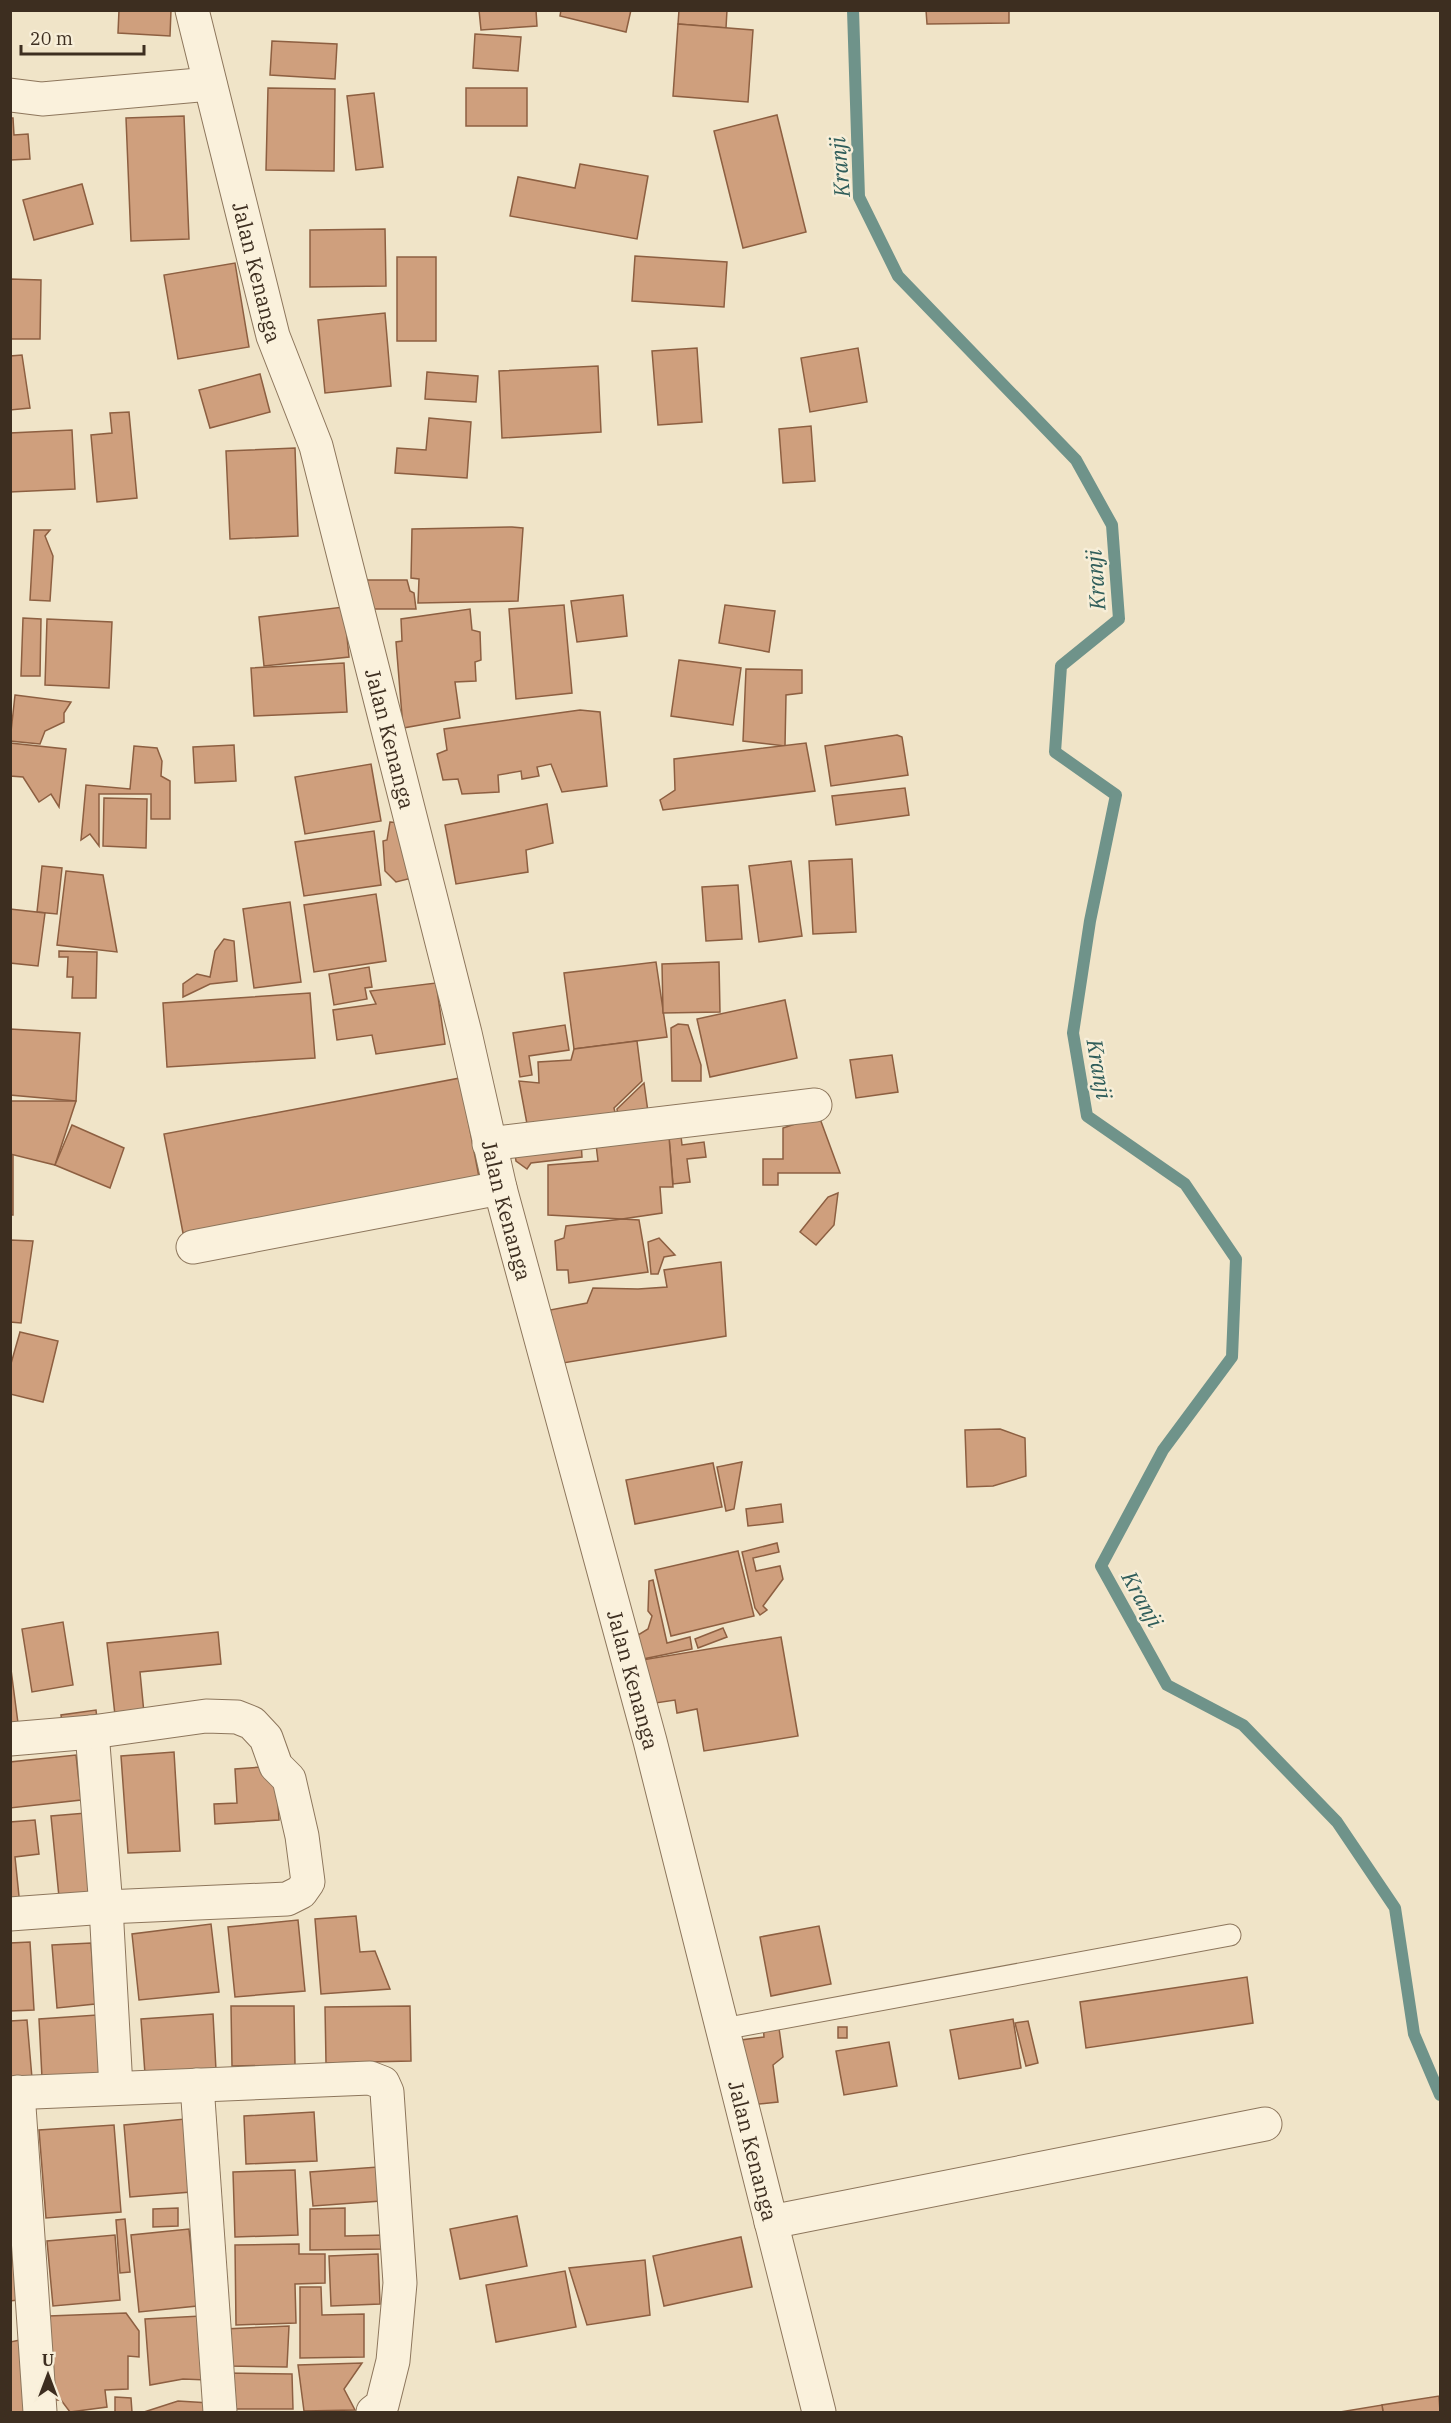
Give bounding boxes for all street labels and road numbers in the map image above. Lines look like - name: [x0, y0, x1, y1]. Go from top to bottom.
- street label: Jalan Kenanga: [226, 199, 288, 347]
- street label: Jalan Kenanga: [359, 666, 422, 812]
- street label: Jalan Kenanga: [476, 1138, 538, 1284]
- street label: Jalan Kenanga: [601, 1607, 666, 1753]
- street label: Jalan Kenanga: [722, 2078, 784, 2224]

